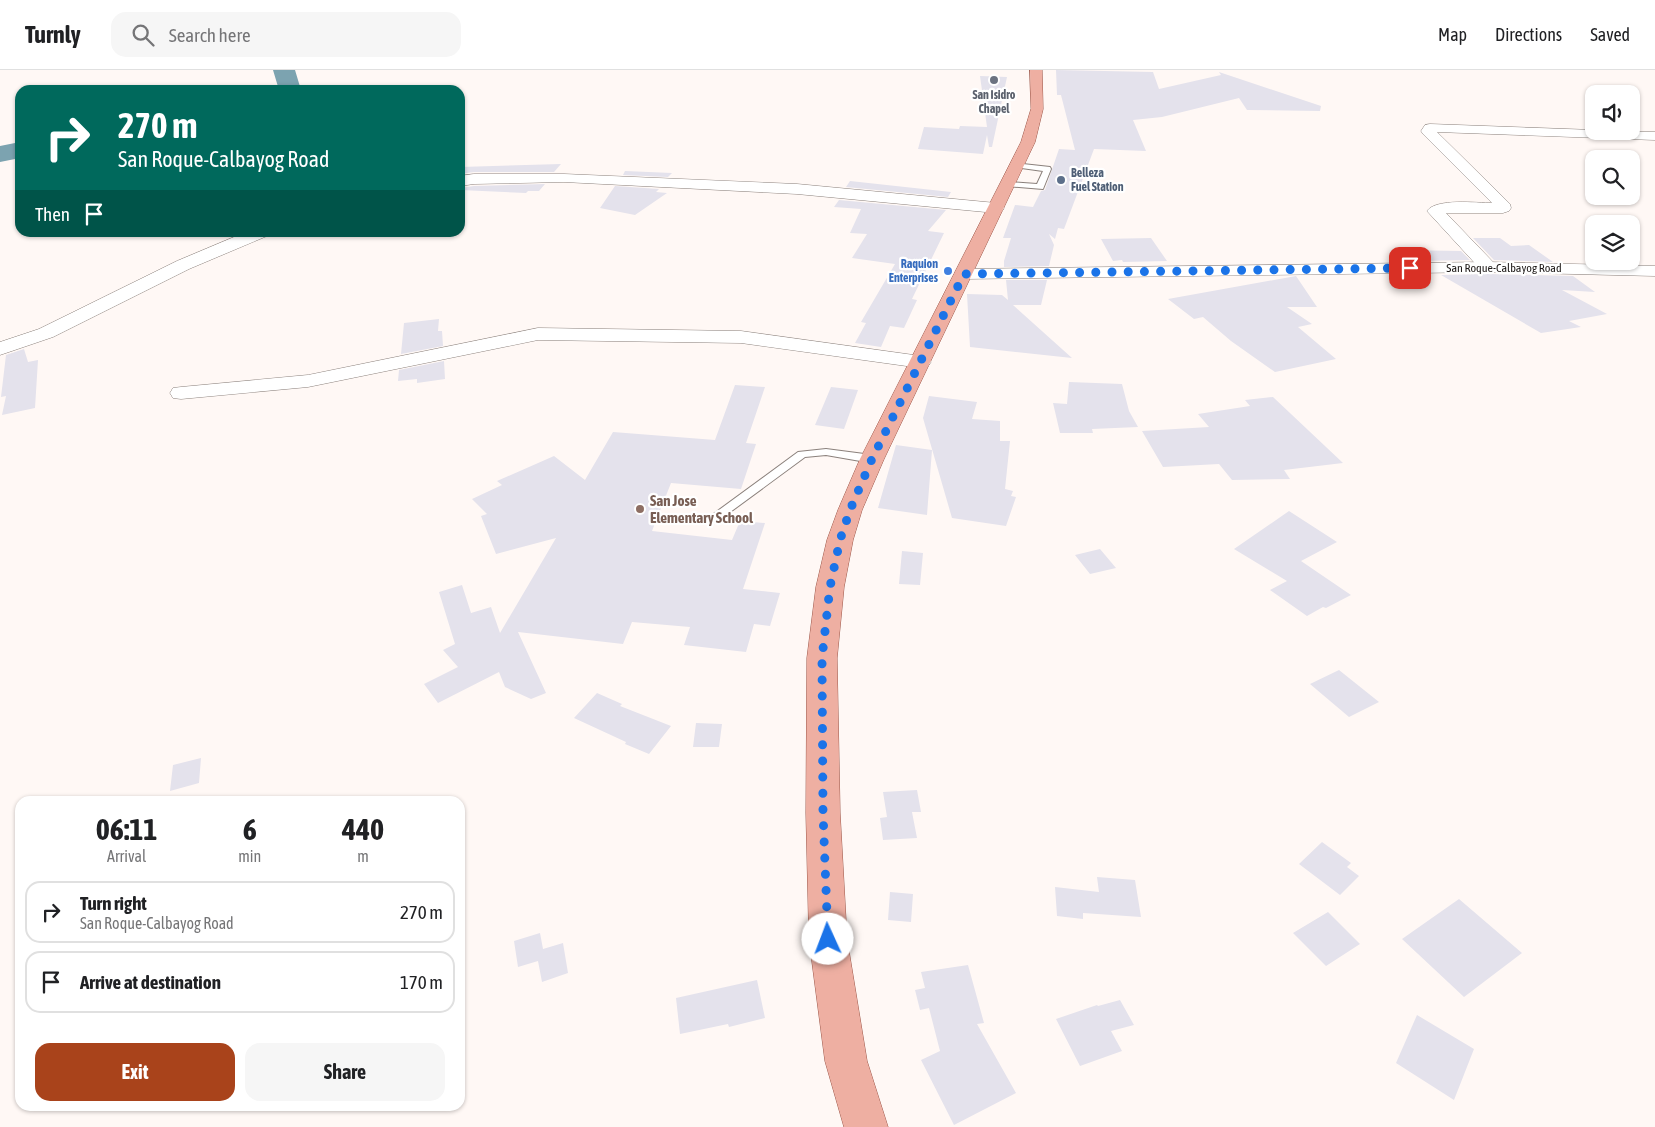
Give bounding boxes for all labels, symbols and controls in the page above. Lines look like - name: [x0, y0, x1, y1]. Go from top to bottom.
- search box: [111, 12, 461, 57]
- text: Turnly: [25, 21, 81, 48]
- icon: search: [129, 21, 157, 49]
- text: Search here: [169, 24, 251, 46]
- text: Map: [1438, 24, 1467, 45]
- text: Directions: [1495, 24, 1562, 45]
- text: Saved: [1590, 24, 1630, 45]
- marker: San Isidro Chapel: [988, 74, 1000, 86]
- map controls: [1585, 85, 1640, 270]
- button: sound: [1585, 85, 1640, 140]
- place label: San Isidro Chapel: [972, 88, 1016, 116]
- icon: right: [35, 105, 100, 170]
- text: 270 m: [118, 105, 197, 145]
- text: San Roque-Calbayog Road: [118, 146, 329, 172]
- button: search: [1585, 150, 1640, 205]
- place label: Belleza Fuel Station: [1071, 166, 1124, 194]
- marker: Belleza Fuel Station: [1055, 174, 1067, 186]
- icon: arrive: [80, 200, 108, 228]
- text: Then: [35, 203, 70, 225]
- button: layers: [1585, 215, 1640, 270]
- pin: [1389, 247, 1431, 289]
- icon: arrive: [1396, 254, 1424, 282]
- place label: Raquion Enterprises: [889, 257, 939, 285]
- street label: San Roque-Calbayog Road: [1446, 261, 1562, 275]
- marker: Raquion Enterprises: [942, 265, 954, 277]
- place label: San Jose Elementary School: [650, 492, 754, 526]
- marker: San Jose Elementary School: [634, 503, 646, 515]
- text: 06:11: [96, 812, 157, 846]
- text: 6: [243, 812, 257, 846]
- text: 440: [342, 812, 384, 846]
- text: Arrival: [107, 847, 146, 865]
- text: min: [238, 847, 261, 865]
- text: m: [357, 847, 369, 865]
- text: Turn right: [80, 892, 147, 914]
- icon: right: [37, 898, 65, 926]
- text: 270 m: [400, 901, 443, 923]
- position arrow: [801, 912, 853, 964]
- text: San Roque-Calbayog Road: [80, 914, 234, 932]
- icon: arrive: [37, 968, 65, 996]
- text: Arrive at destination: [80, 971, 221, 993]
- text: 170 m: [400, 971, 443, 993]
- button: Exit: [35, 1043, 235, 1101]
- button: Share: [245, 1043, 445, 1101]

